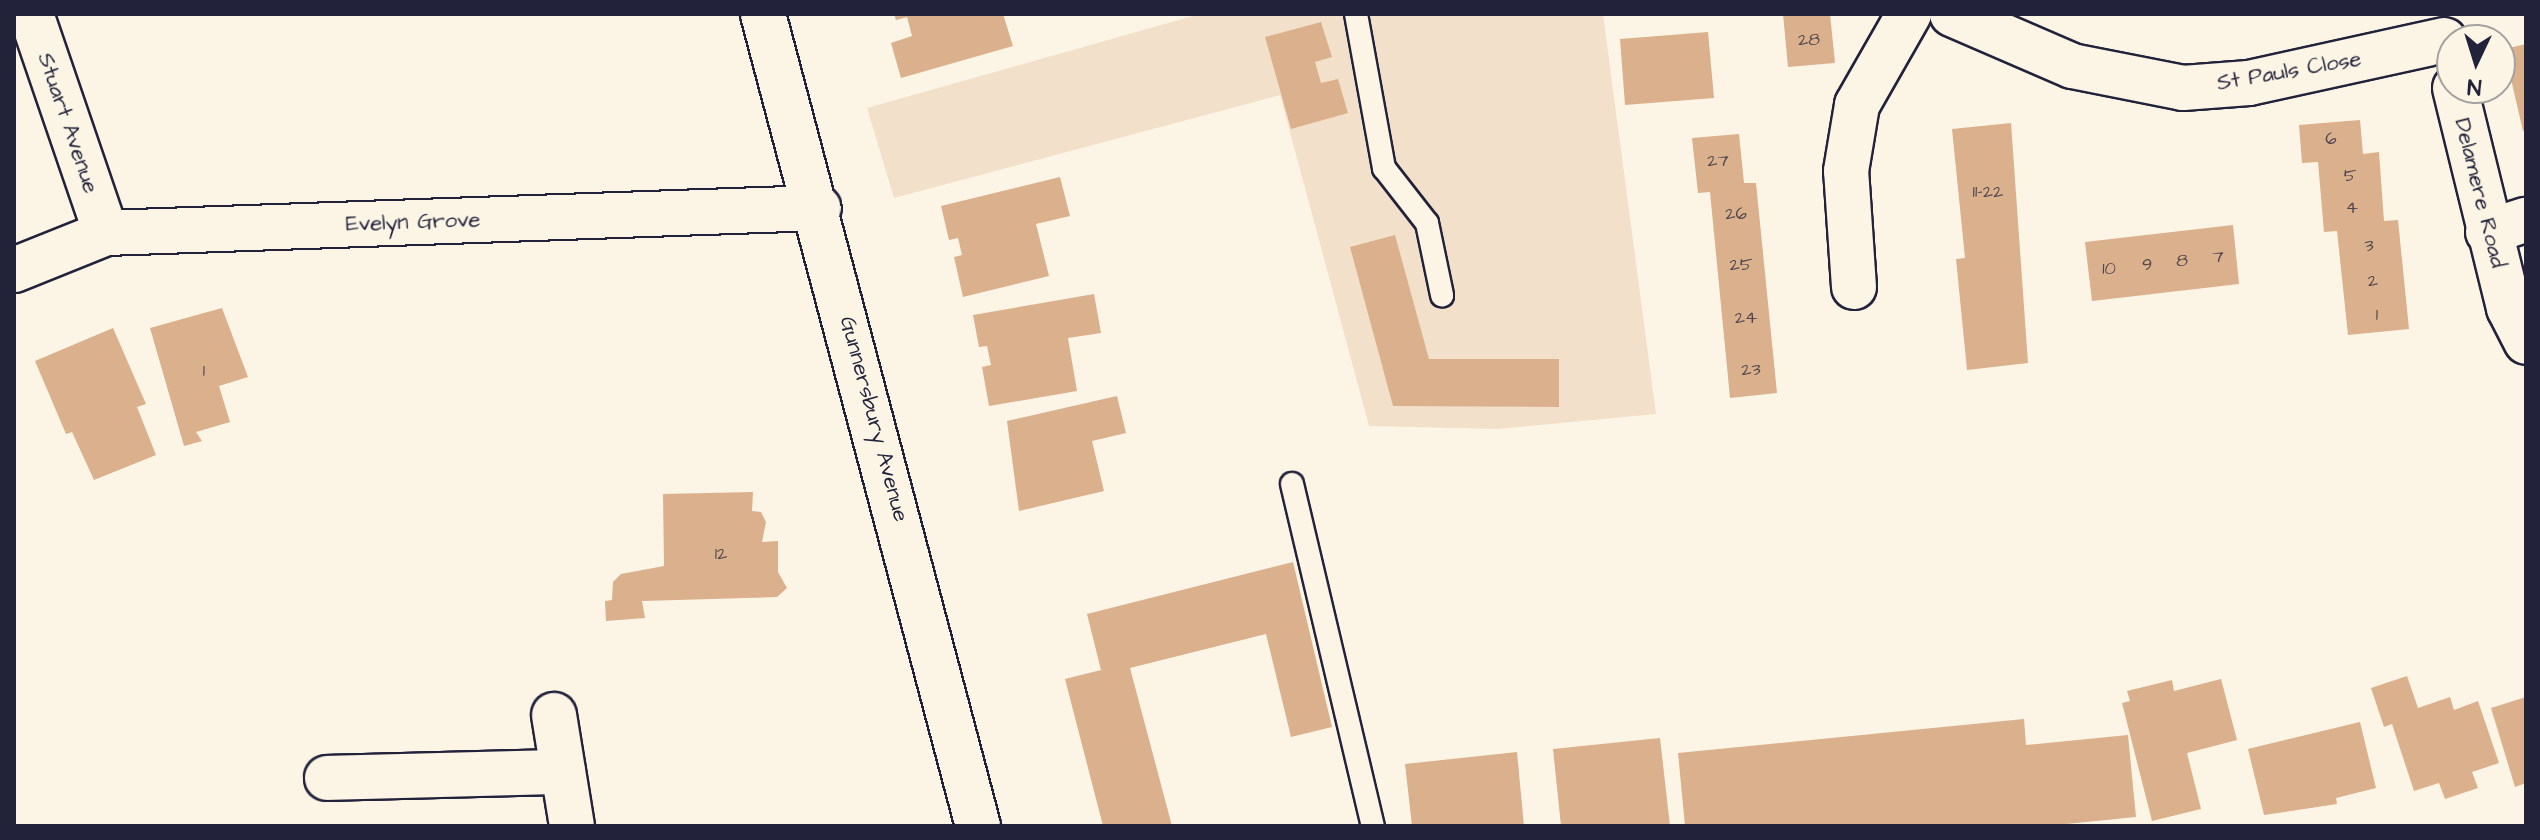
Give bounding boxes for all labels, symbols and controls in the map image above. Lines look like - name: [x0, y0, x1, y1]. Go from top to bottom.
- north arrow: [2436, 24, 2516, 104]
- house number: 28: [1798, 29, 1820, 51]
- street label: St Pauls Close: [2215, 45, 2363, 97]
- street label: Stuart Avenue: [32, 49, 104, 197]
- text: N: [2466, 71, 2482, 102]
- street label: Delamere Road: [2449, 115, 2511, 271]
- house number: 6: [2325, 128, 2337, 150]
- house number: 27: [1707, 150, 1729, 172]
- house number: 5: [2344, 165, 2356, 187]
- house number: 11-22: [1973, 181, 2003, 203]
- house number: 4: [2346, 197, 2358, 219]
- house number: 26: [1725, 203, 1747, 225]
- street label: Evelyn Grove: [345, 206, 481, 238]
- house number: 3: [2364, 235, 2374, 257]
- house number: 7: [2212, 246, 2224, 268]
- house number: 8: [2176, 250, 2188, 272]
- house number: 25: [1729, 254, 1753, 276]
- house number: 9: [2142, 254, 2152, 276]
- house number: 10: [2102, 258, 2116, 280]
- house number: 2: [2368, 270, 2378, 292]
- house number: 1: [2376, 304, 2378, 326]
- house number: 24: [1735, 307, 1757, 329]
- street label: Gunnersbury Avenue: [834, 313, 914, 525]
- house number: 23: [1741, 359, 1761, 381]
- house number: 1: [203, 360, 205, 382]
- house number: 12: [715, 543, 727, 565]

